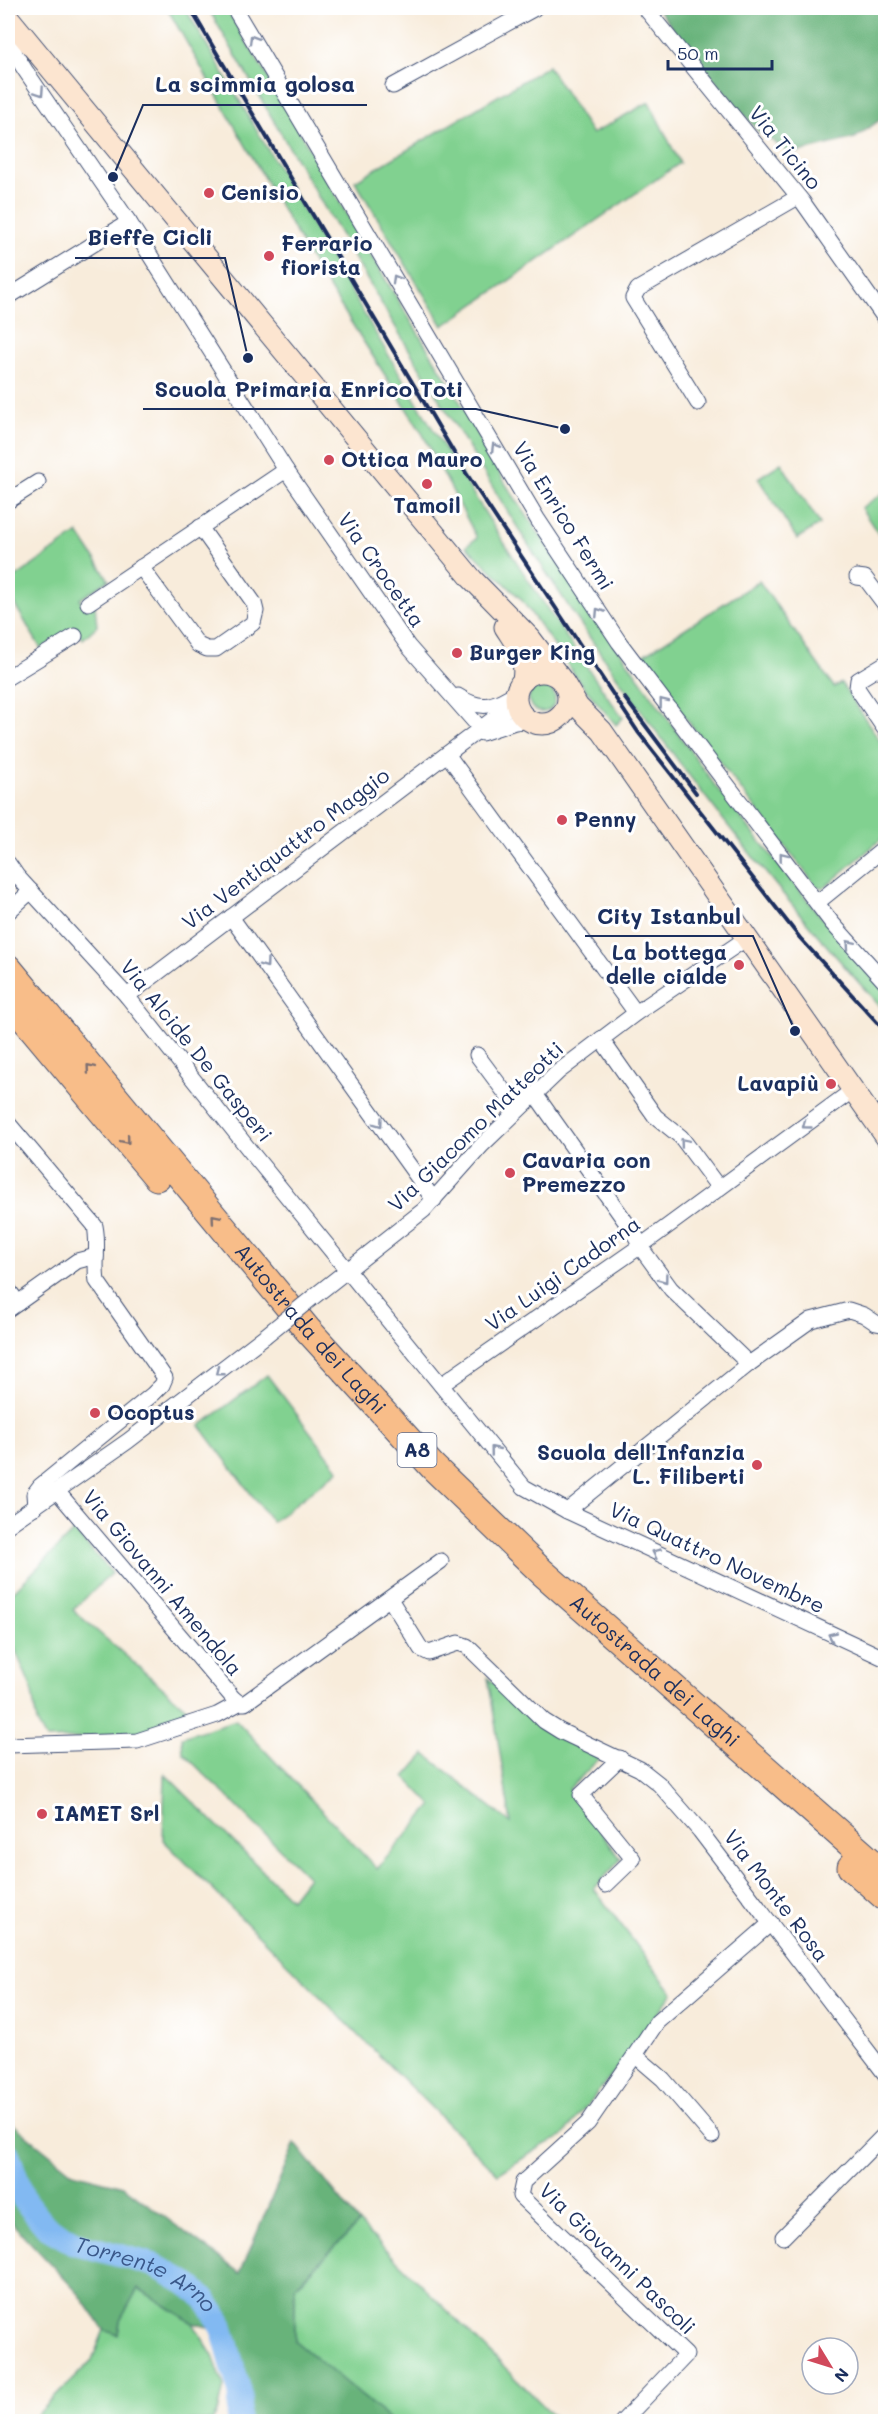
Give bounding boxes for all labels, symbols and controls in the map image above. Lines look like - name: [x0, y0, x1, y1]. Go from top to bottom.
- scale bar: [668, 33, 772, 71]
- one-way arrow: [249, 35, 261, 45]
- text: 50 m: [677, 41, 719, 65]
- callout: La scimmia golosa: [143, 65, 367, 105]
- text: La scimmia golosa: [155, 69, 355, 98]
- one-way arrow: [33, 85, 44, 96]
- street label: Via Ticino: [744, 99, 828, 195]
- place label: Cenisio: [221, 178, 299, 205]
- marker: Cenisio: [202, 186, 216, 200]
- callout: Bieffe Cicli: [75, 218, 225, 258]
- text: Bieffe Cicli: [87, 222, 213, 251]
- place label: Ferrario fiorista: [281, 229, 373, 280]
- marker: Ferrario fiorista: [262, 249, 276, 263]
- one-way arrow: [391, 275, 403, 285]
- callout: Scuola Primaria Enrico Toti: [143, 369, 476, 409]
- text: Scuola Primaria Enrico Toti: [154, 374, 464, 403]
- street label: Via Enrico Fermi: [508, 436, 621, 595]
- one-way arrow: [491, 443, 502, 453]
- place label: Ottica Mauro: [341, 445, 483, 472]
- marker: Ottica Mauro: [322, 453, 336, 467]
- marker: Tamoil: [420, 477, 434, 491]
- place label: Tamoil: [393, 491, 461, 518]
- street label: Via Crocetta: [333, 506, 432, 632]
- one-way arrow: [595, 607, 606, 618]
- place label: Burger King: [469, 638, 595, 665]
- marker: Burger King: [450, 646, 464, 660]
- one-way arrow: [660, 697, 671, 708]
- street label: Via Ventiquattro Maggio: [176, 761, 394, 935]
- place label: Penny: [574, 805, 636, 833]
- marker: Penny: [555, 813, 569, 827]
- one-way arrow: [779, 852, 790, 863]
- callout: City Istanbul: [585, 896, 753, 936]
- text: City Istanbul: [597, 901, 741, 930]
- place label: La bottega delle cialde: [606, 938, 727, 989]
- one-way arrow: [846, 940, 857, 951]
- street label: Via Alcide De Gasperi: [115, 953, 279, 1147]
- one-way arrow: [258, 958, 269, 969]
- marker: La bottega delle cialde: [732, 958, 746, 972]
- street label: Via Giacomo Matteotti: [381, 1035, 569, 1217]
- one-way arrow: [87, 1063, 98, 1074]
- place label: Lavapiù: [737, 1069, 819, 1096]
- marker: Lavapiù: [824, 1077, 838, 1091]
- one-way arrow: [372, 1117, 383, 1128]
- one-way arrow: [801, 1118, 812, 1129]
- one-way arrow: [119, 1133, 130, 1144]
- one-way arrow: [680, 1138, 691, 1149]
- place label: Cavaria con Premezzo: [522, 1146, 651, 1197]
- marker: Cavaria con Premezzo: [503, 1166, 517, 1180]
- street label: Via Luigi Cadorna: [479, 1209, 645, 1336]
- one-way arrow: [211, 1214, 222, 1225]
- street label: Autostrada dei Laghi: [230, 1237, 393, 1419]
- one-way arrow: [657, 1273, 668, 1284]
- one-way arrow: [215, 1365, 226, 1376]
- place label: Ocoptus: [107, 1398, 195, 1425]
- marker: Ocoptus: [88, 1406, 102, 1420]
- road number: A8: [398, 1433, 436, 1467]
- place label: Scuola dell'Infanzia L. Filiberti: [537, 1438, 745, 1489]
- one-way arrow: [490, 1446, 501, 1457]
- marker: Scuola dell'Infanzia L. Filiberti: [750, 1458, 764, 1472]
- street label: Via Giovanni Amendola: [77, 1483, 249, 1681]
- street label: Via Quattro Novembre: [606, 1495, 830, 1618]
- one-way arrow: [651, 1548, 662, 1560]
- street label: Autostrada dei Laghi: [565, 1588, 746, 1752]
- one-way arrow: [828, 1631, 839, 1643]
- place label: IAMET Srl: [54, 1799, 160, 1826]
- marker: IAMET Srl: [35, 1807, 49, 1821]
- street label: Via Monte Rosa: [719, 1824, 836, 1967]
- street label: Via Giovanni Pascoli: [534, 2176, 702, 2340]
- water label: Torrente Arno: [72, 2229, 224, 2317]
- north arrow: [800, 2336, 860, 2396]
- text: N: [830, 2364, 854, 2387]

